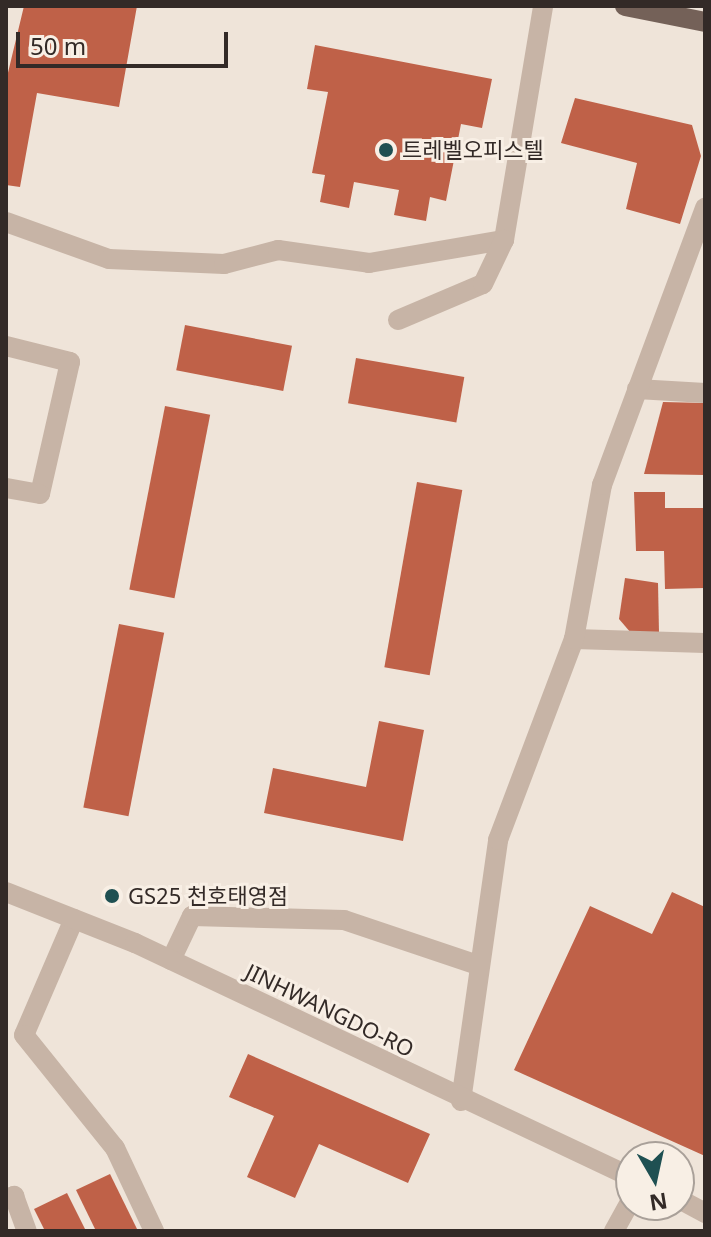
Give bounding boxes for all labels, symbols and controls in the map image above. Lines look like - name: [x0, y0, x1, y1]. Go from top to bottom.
- scale bar: [20, 16, 232, 66]
- text: 50 m: [30, 29, 86, 62]
- place label: 트레벨오피스텔: [402, 137, 544, 163]
- marker: 트레벨오피스텔: [377, 141, 395, 159]
- place label: GS25 천호태영점: [128, 883, 288, 909]
- marker: GS25 천호태영점: [103, 887, 121, 905]
- street label: JINHWANGDO-RO: [242, 958, 418, 1062]
- north arrow: [615, 1141, 695, 1221]
- text: N: [647, 1187, 670, 1219]

